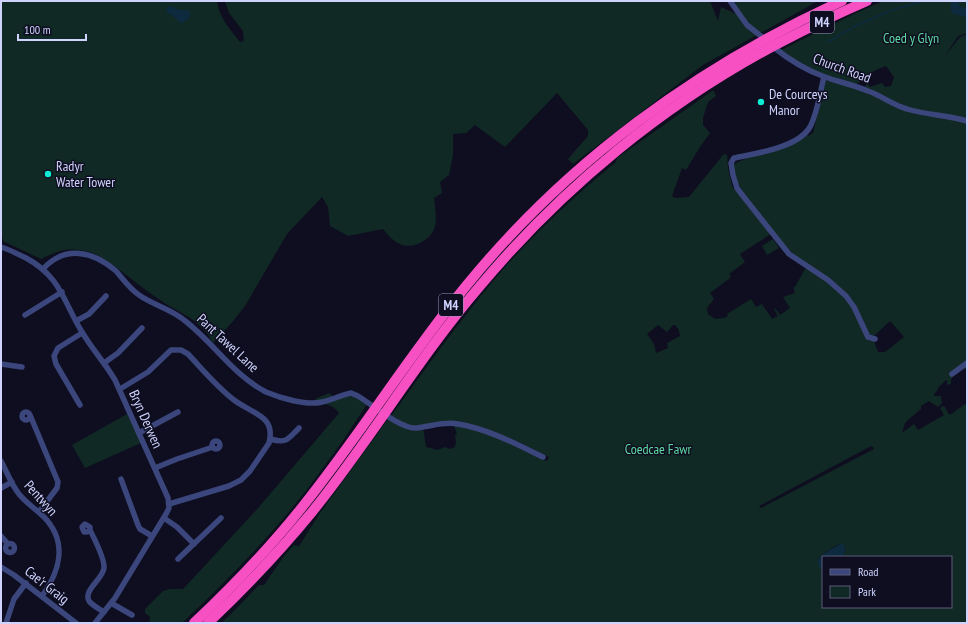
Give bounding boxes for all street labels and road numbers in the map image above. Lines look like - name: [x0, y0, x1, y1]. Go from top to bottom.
- road number: M4: [810, 11, 834, 33]
- street label: Church Road: [811, 49, 873, 87]
- road number: M4: [439, 294, 463, 316]
- street label: Pant Tawel Lane: [193, 310, 263, 376]
- street label: Bryn Derwen: [125, 387, 167, 451]
- street label: Pentwyn: [20, 477, 62, 519]
- street label: Cae'r Graig: [21, 562, 73, 608]

